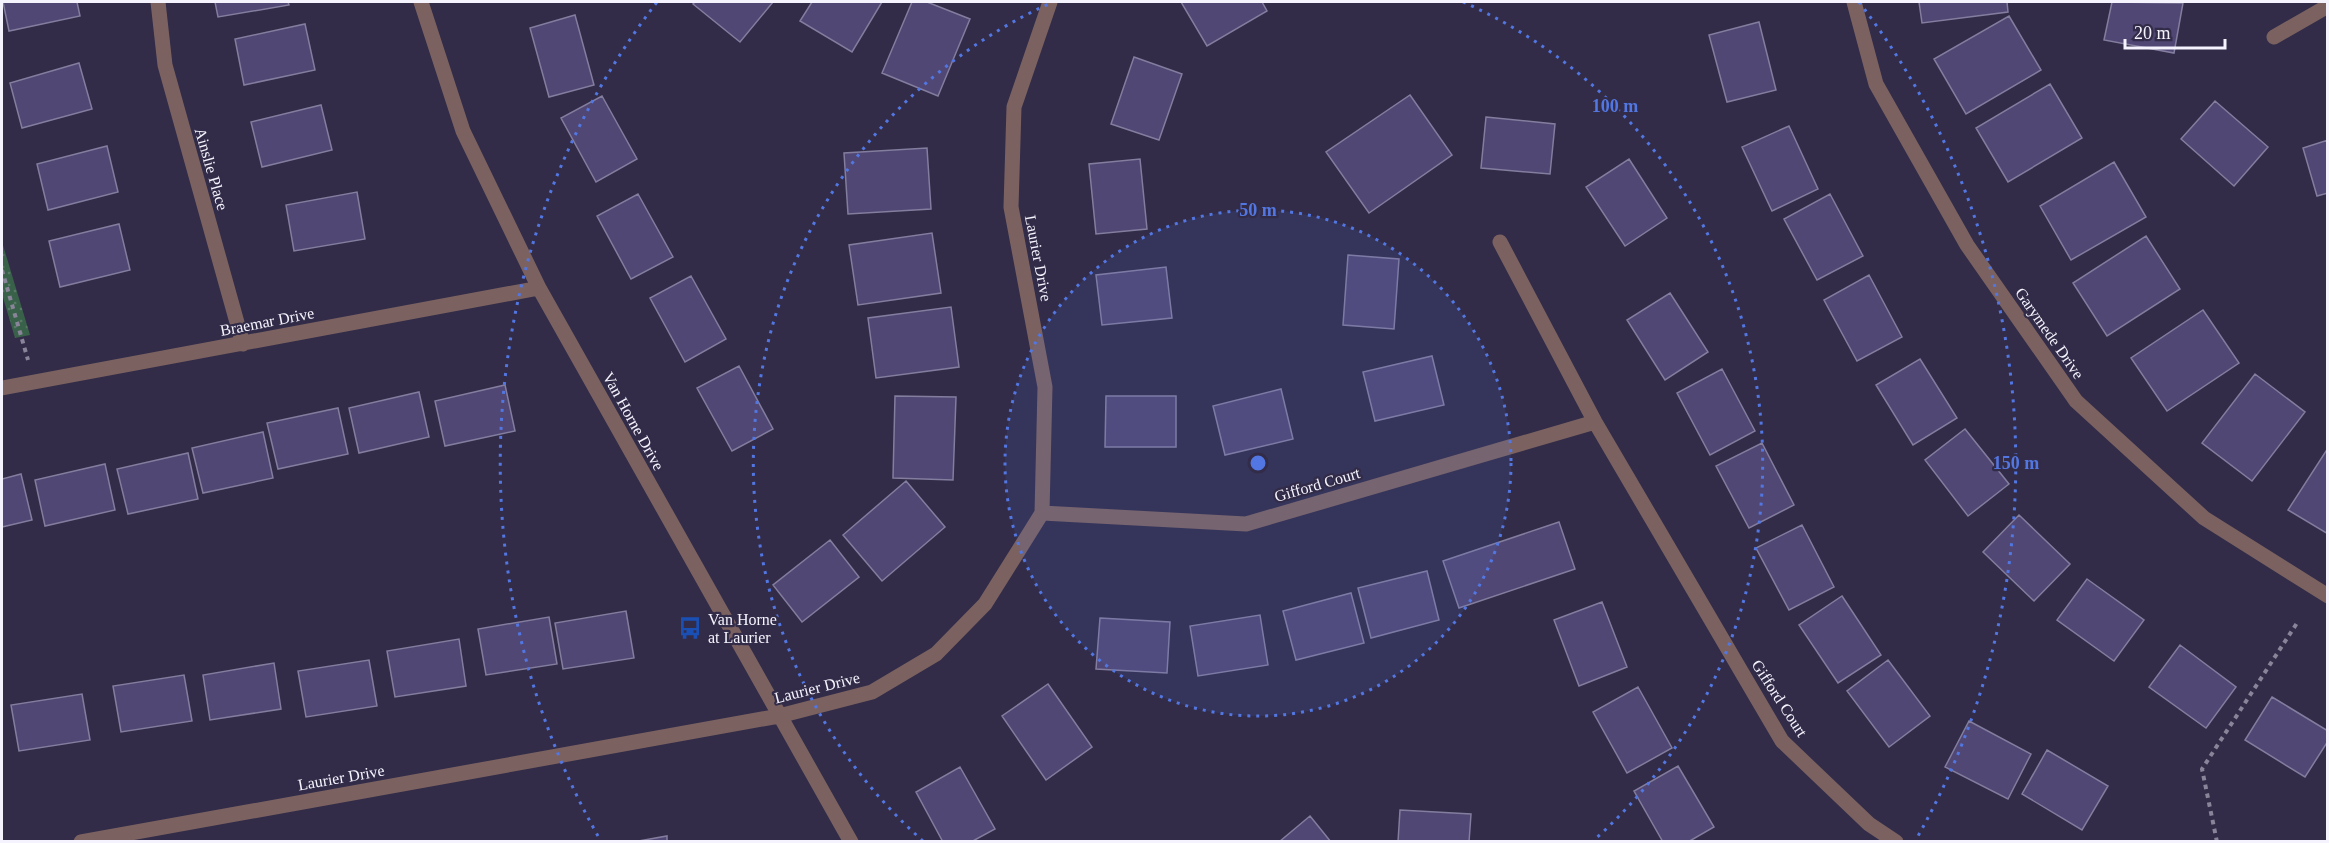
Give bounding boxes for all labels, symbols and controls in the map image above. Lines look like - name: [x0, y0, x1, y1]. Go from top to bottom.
- scale bar: [2125, 12, 2226, 50]
- text: 20 m: [2134, 23, 2171, 43]
- text: 100 m: [1592, 96, 1638, 116]
- street label: Ainslie Place: [192, 126, 231, 212]
- text: 50 m: [1239, 200, 1277, 220]
- street label: Laurier Drive: [1022, 214, 1055, 303]
- street label: Garymede Drive: [2011, 285, 2087, 383]
- street label: Braemar Drive: [219, 304, 316, 339]
- street label: Van Horne Drive: [600, 369, 667, 473]
- centre of rings: [1248, 453, 1268, 473]
- text: 150 m: [1993, 453, 2039, 473]
- street label: Gifford Court: [1272, 464, 1362, 505]
- place label: Van Horne at Laurier: [708, 611, 777, 646]
- bus stop icon: Van Horne at Laurier: [677, 615, 703, 641]
- street label: Gifford Court: [1748, 657, 1811, 740]
- street label: Laurier Drive: [773, 669, 862, 706]
- street label: Laurier Drive: [297, 762, 386, 793]

